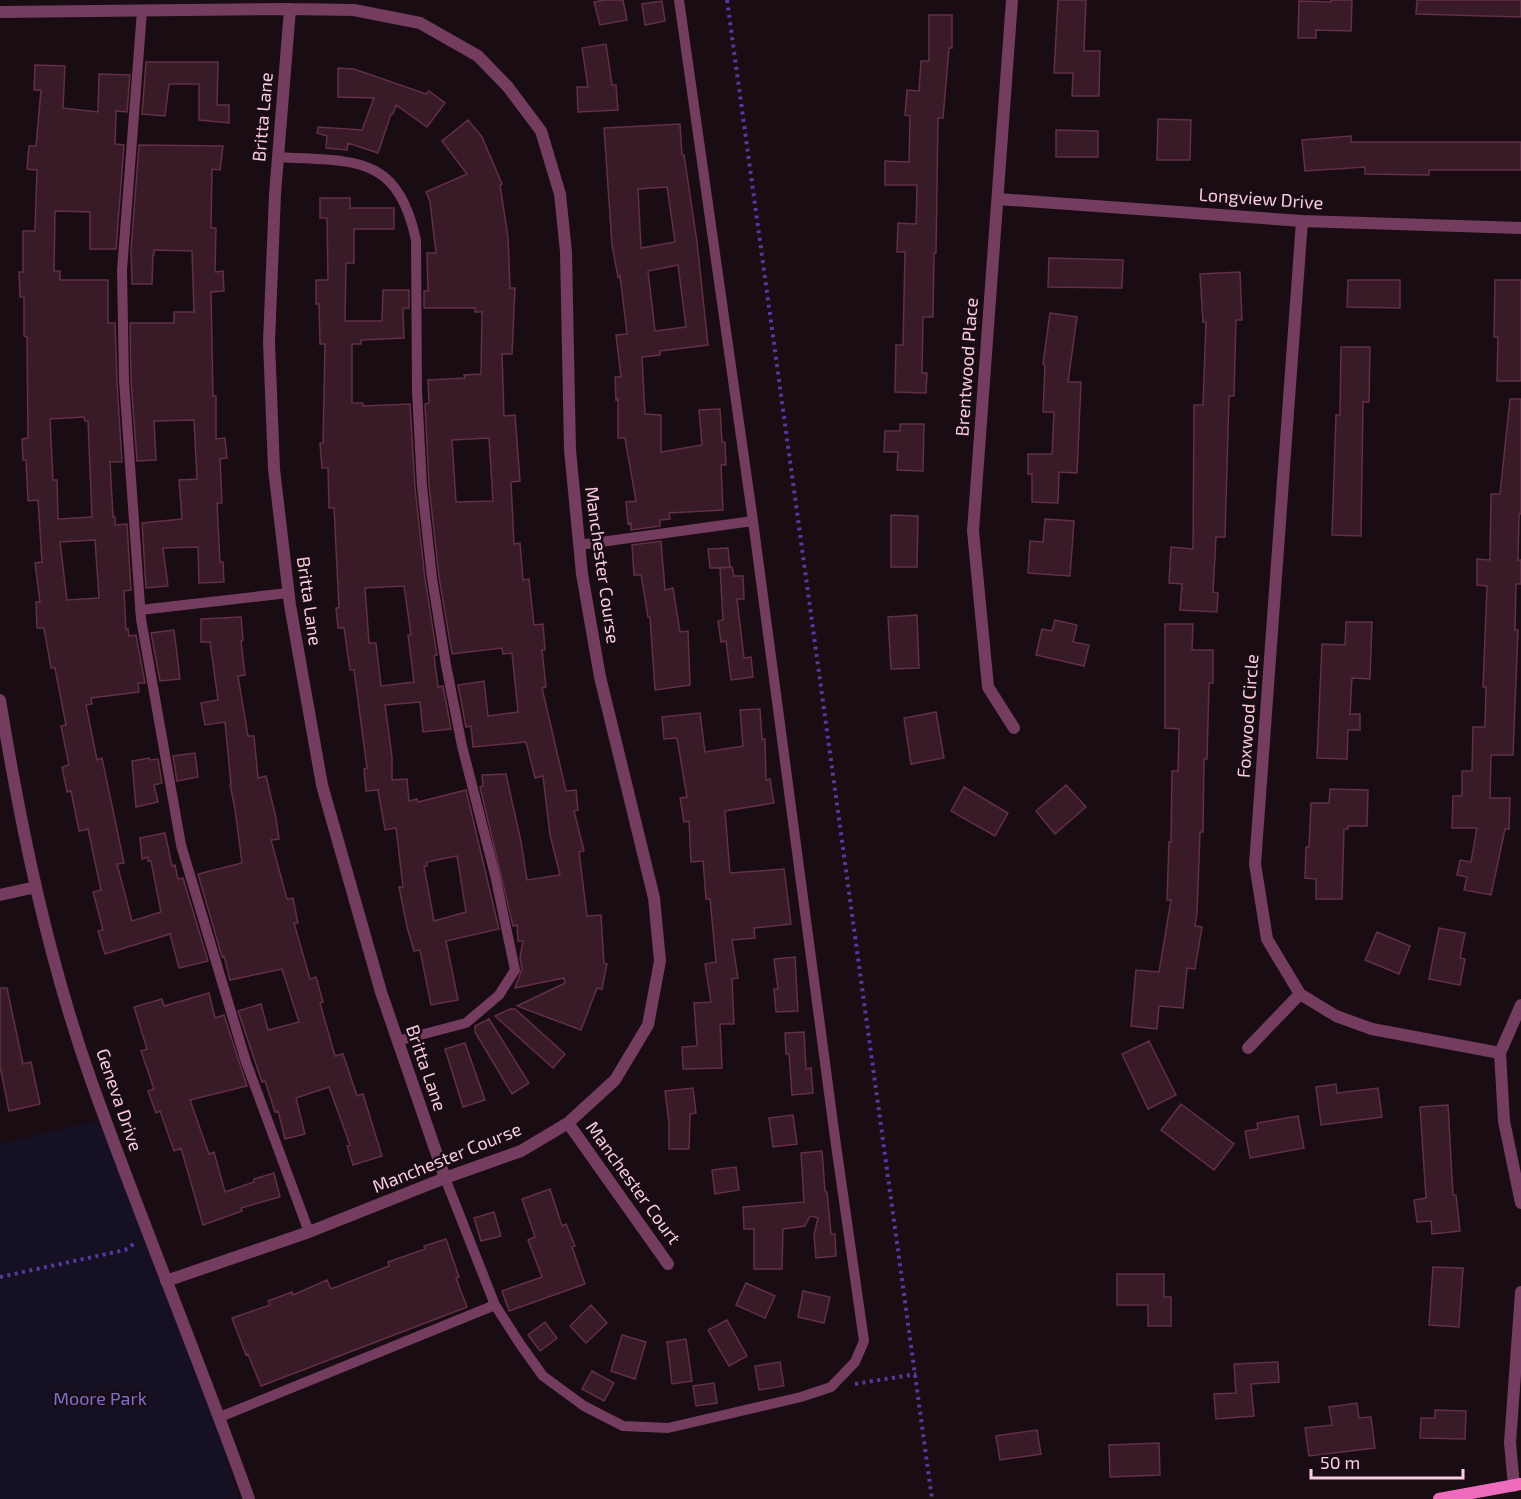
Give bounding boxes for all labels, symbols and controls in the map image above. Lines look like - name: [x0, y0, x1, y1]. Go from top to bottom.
- street label: Britta Lane: [247, 71, 277, 163]
- street label: Longview Drive: [1198, 183, 1324, 213]
- street label: Brentwood Place: [950, 297, 982, 437]
- street label: Manchester Course: [581, 485, 625, 645]
- street label: Britta Lane: [293, 555, 327, 647]
- street label: Foxwood Circle: [1232, 653, 1262, 779]
- street label: Britta Lane: [402, 1022, 452, 1114]
- street label: Geneva Drive: [92, 1045, 148, 1154]
- street label: Manchester Course: [369, 1117, 524, 1197]
- street label: Manchester Court: [582, 1117, 686, 1248]
- park label: Moore Park: [53, 1387, 147, 1409]
- scale bar: [1311, 1442, 1462, 1480]
- text: 50 m: [1320, 1451, 1360, 1473]

